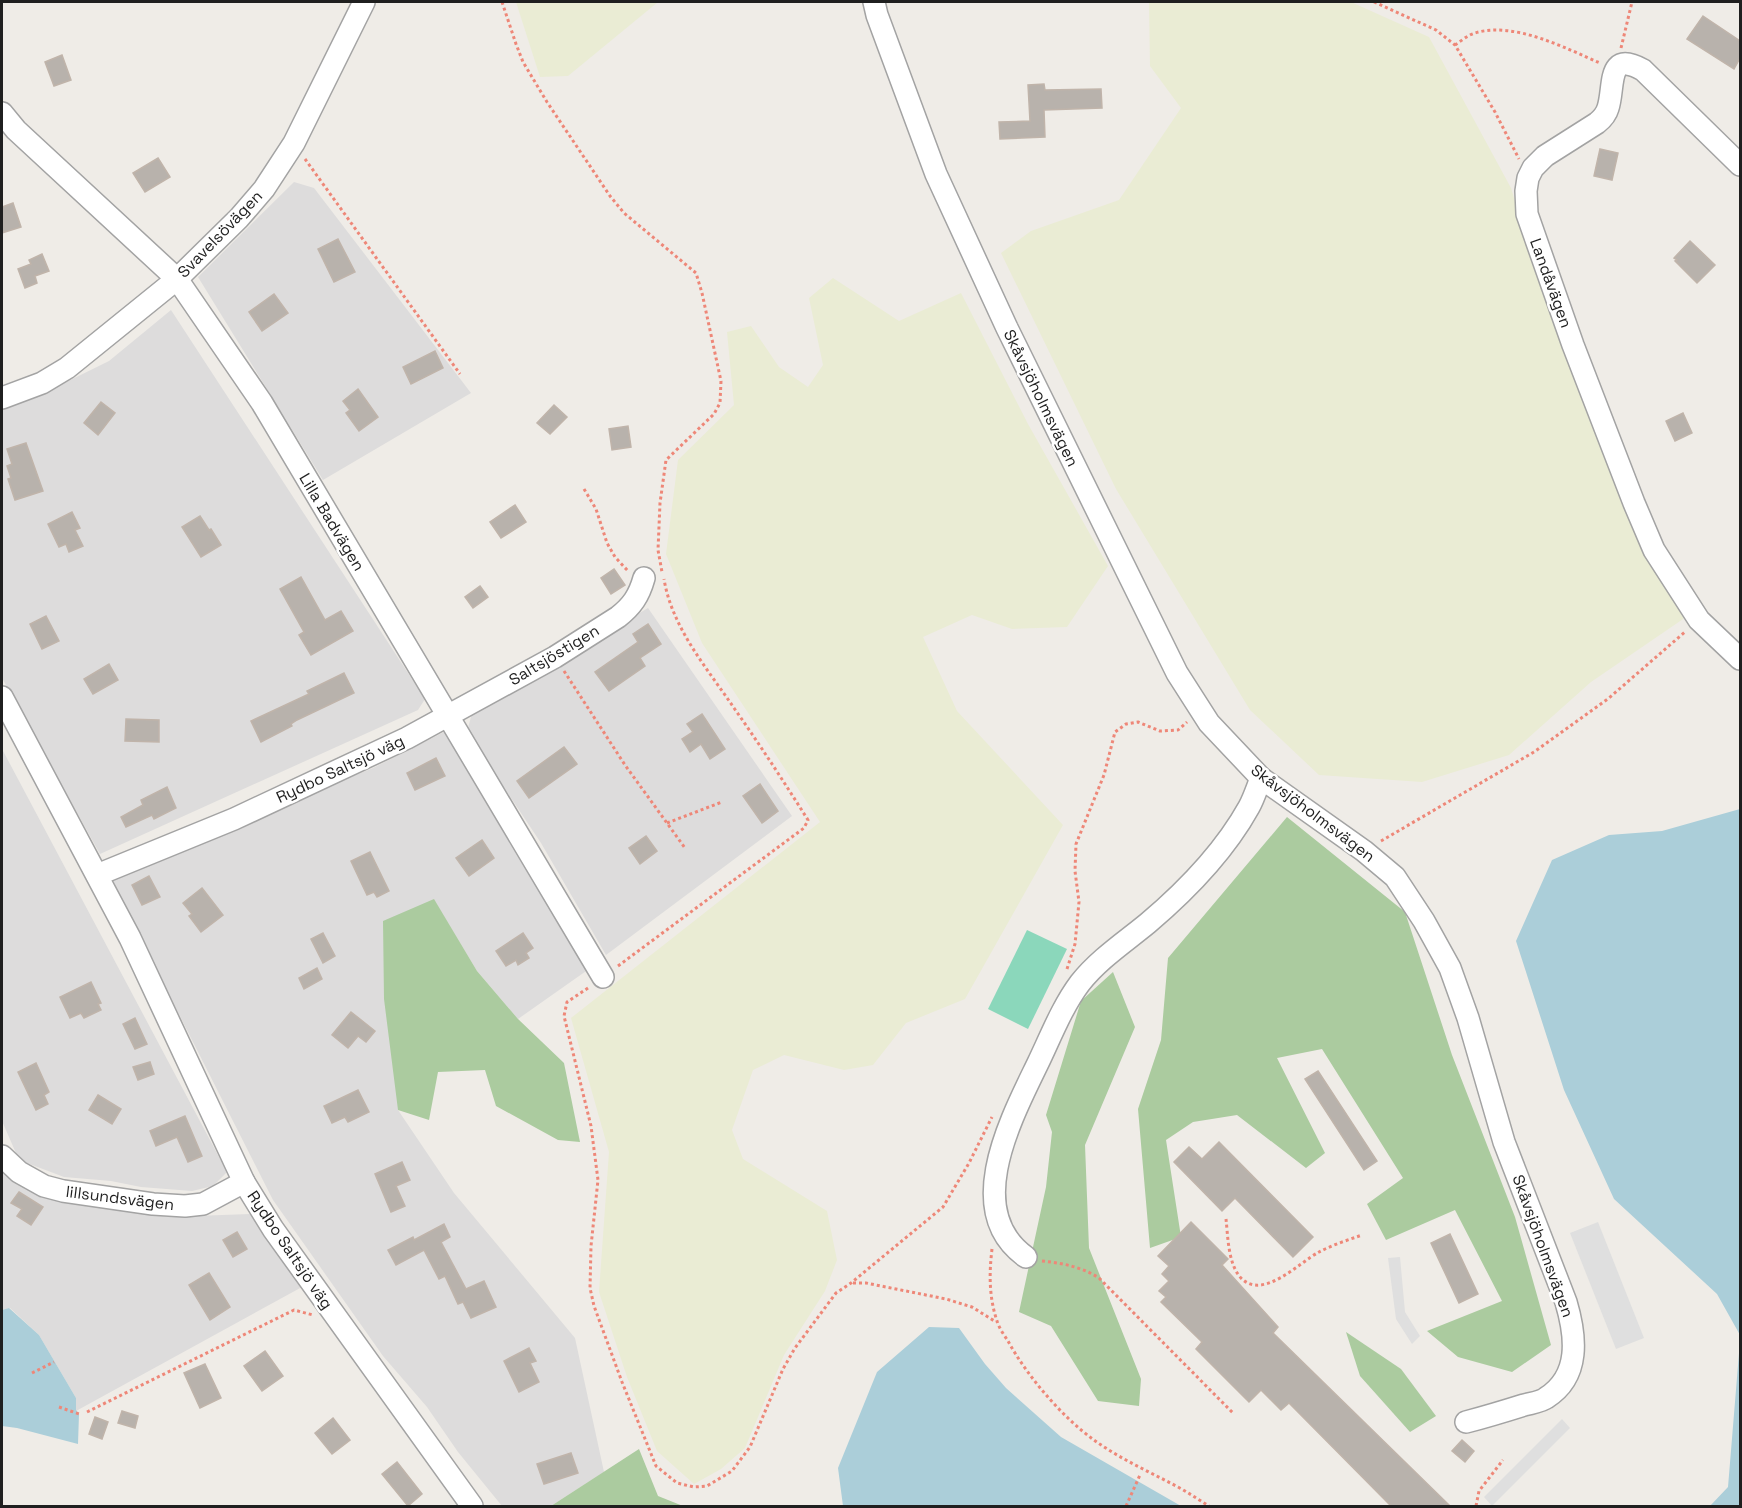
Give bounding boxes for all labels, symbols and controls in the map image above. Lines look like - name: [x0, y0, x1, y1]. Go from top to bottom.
- street label: Svavelsövägen: [173, 186, 267, 282]
- street label: Landåvägen: [1525, 235, 1577, 331]
- street label: Skåvsjöholmsvägen: [999, 326, 1083, 470]
- street label: Lilla Badvägen: [295, 469, 369, 575]
- street label: Saltsjöstigen: [505, 620, 603, 690]
- street label: Rydbo Saltsjö väg: [273, 730, 407, 808]
- street label: Skåvsjöholmsvägen: [1247, 759, 1379, 867]
- street label: Skåvsjöholmsvägen: [1507, 1172, 1579, 1320]
- street label: lillsundsvägen: [65, 1181, 175, 1215]
- street label: Rydbo Saltsjö väg: [242, 1187, 338, 1313]

